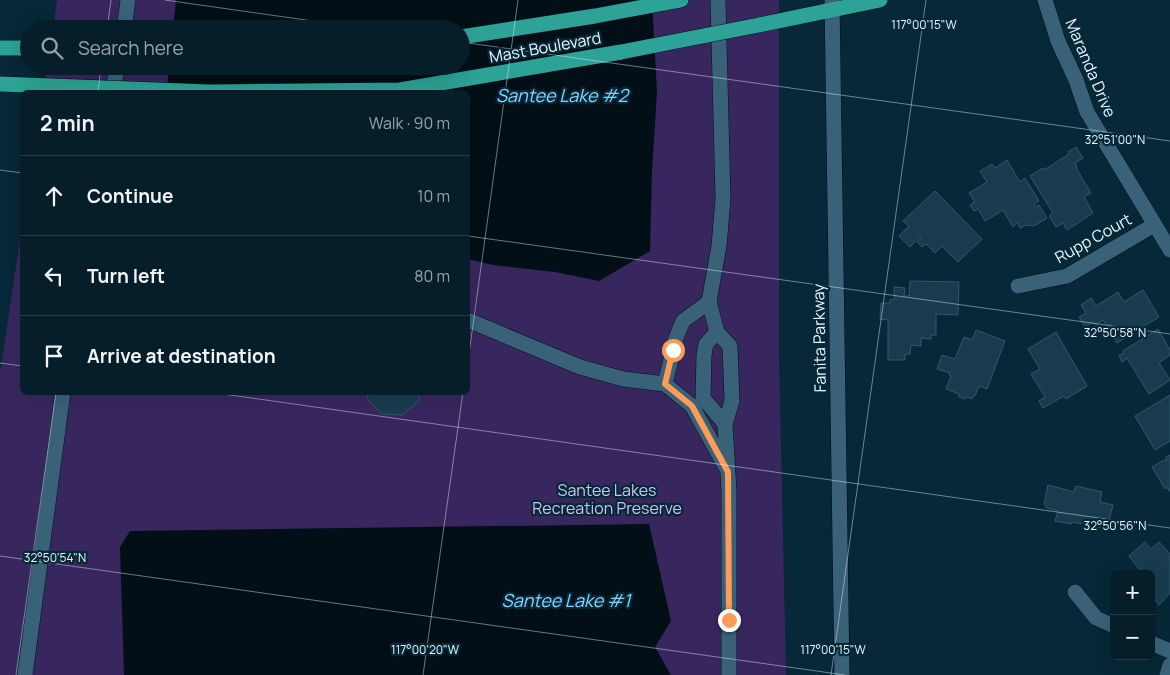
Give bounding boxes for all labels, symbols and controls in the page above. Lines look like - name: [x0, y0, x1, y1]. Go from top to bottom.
- street label: Maranda Drive: [1060, 15, 1122, 121]
- text: 117°00'15"W: [891, 16, 958, 33]
- search box: [20, 20, 470, 75]
- street label: Mast Boulevard: [487, 26, 603, 68]
- icon: search: [38, 34, 66, 62]
- text: Search here: [78, 35, 184, 61]
- water label: Santee Lake #2: [496, 83, 630, 107]
- text: 2 min: [40, 109, 95, 137]
- text: Walk · 90 m: [369, 112, 450, 134]
- text: 32°51'00"N: [1085, 131, 1145, 148]
- icon: ahead: [40, 182, 68, 210]
- text: Continue: [87, 183, 173, 209]
- text: 10 m: [417, 185, 450, 207]
- street label: Rupp Court: [1051, 208, 1135, 268]
- icon: left: [40, 262, 68, 290]
- text: Turn left: [87, 263, 165, 289]
- text: 80 m: [414, 265, 450, 287]
- street label: Fanita Parkway: [807, 283, 831, 393]
- text: 32°50'58"N: [1084, 324, 1146, 341]
- route start: [662, 339, 685, 362]
- icon: arrive: [40, 342, 68, 370]
- text: Arrive at destination: [87, 343, 276, 369]
- park label: Santee Lakes Recreation Preserve: [532, 479, 682, 519]
- text: 32°50'56"N: [1084, 517, 1146, 534]
- text: 32°50'54"N: [24, 549, 86, 566]
- map controls: [1110, 570, 1155, 660]
- button: +: [1110, 570, 1155, 615]
- water label: Santee Lake #1: [502, 588, 632, 612]
- route end: [718, 609, 741, 632]
- button: −: [1110, 615, 1155, 660]
- text: 117°00'20"W: [391, 641, 460, 658]
- text: 117°00'15"W: [800, 641, 867, 658]

